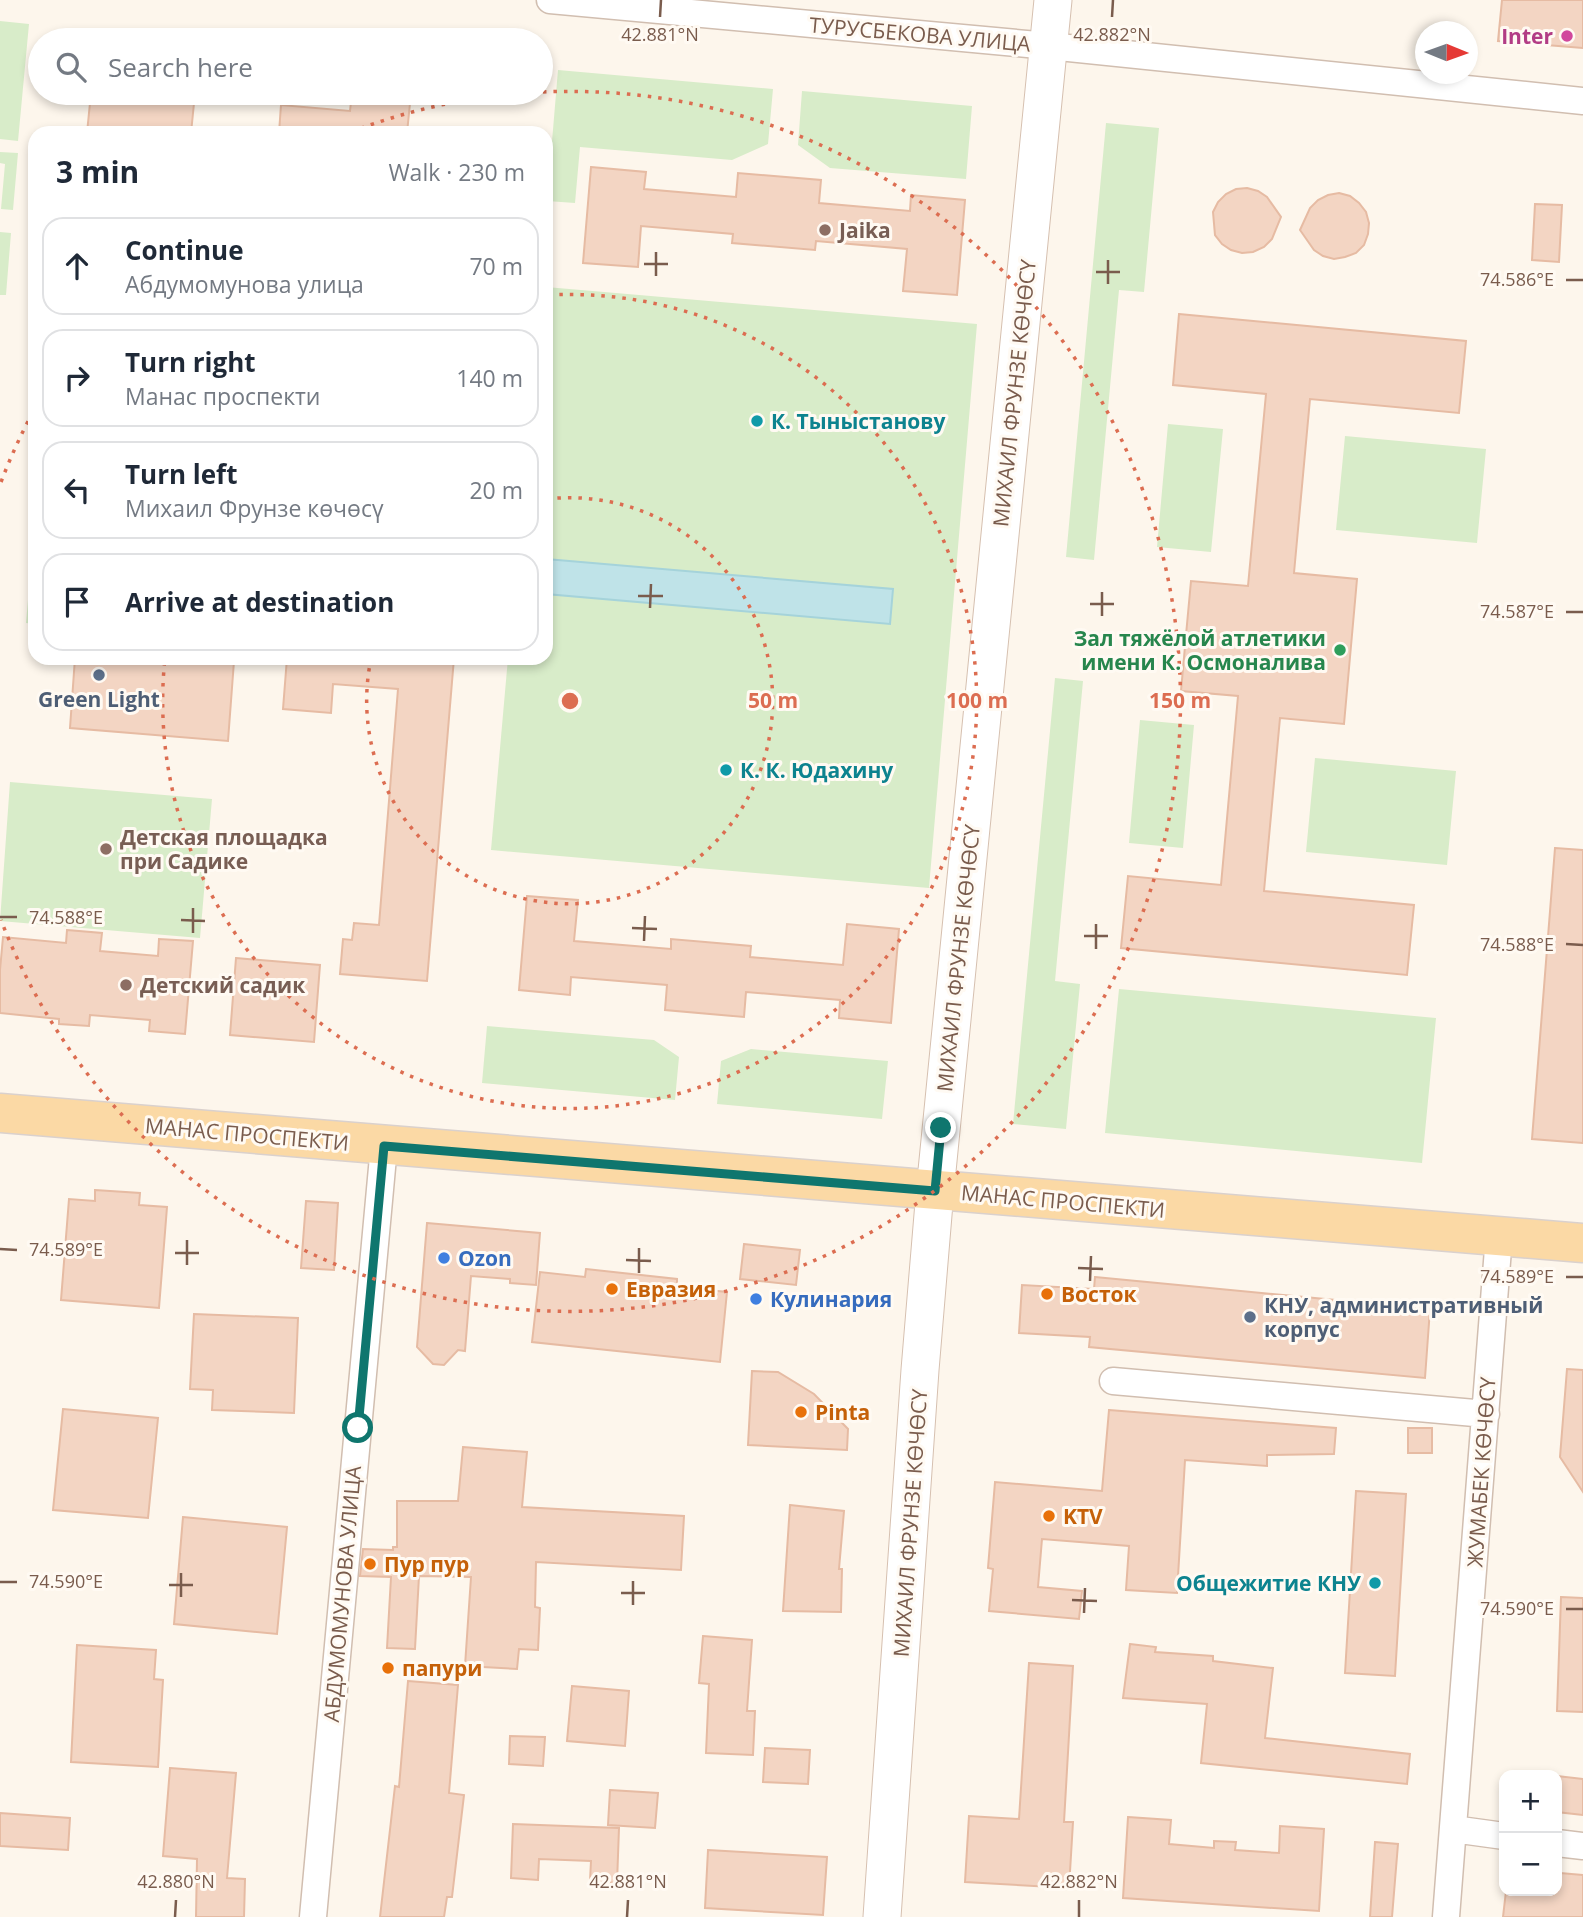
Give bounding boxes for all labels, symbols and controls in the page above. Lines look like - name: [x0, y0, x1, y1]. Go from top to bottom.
- street label: ТУРУСБЕКОВА УЛИЦА: [808, 10, 1032, 58]
- north arrow: [1415, 21, 1478, 84]
- text: 42.881°N: [621, 22, 699, 46]
- text: 42.882°N: [1073, 22, 1151, 46]
- place label: Inter: [1501, 22, 1553, 50]
- search box: [28, 28, 553, 105]
- marker: Inter: [1559, 28, 1575, 44]
- icon: search: [52, 48, 90, 86]
- text: Search here: [108, 49, 253, 85]
- text: 3 min: [56, 151, 139, 192]
- text: Walk · 230 m: [388, 156, 525, 188]
- place label: Jaika: [837, 216, 891, 244]
- marker: Jaika: [817, 222, 833, 238]
- text: Continue: [125, 232, 244, 268]
- icon: ahead: [58, 247, 96, 285]
- text: 70 m: [469, 250, 523, 282]
- street label: МИХАИЛ ФРУНЗЕ КӨЧӨСҮ: [986, 258, 1042, 528]
- text: 74.586°E: [1480, 267, 1554, 291]
- text: Абдумомунова улица: [125, 268, 364, 300]
- text: Turn right: [125, 344, 256, 380]
- icon: right: [58, 359, 96, 397]
- text: 140 m: [456, 362, 523, 394]
- text: Манас проспекти: [125, 380, 321, 412]
- place label: К. Тыныстанову: [771, 407, 946, 435]
- marker: К. Тыныстанову: [749, 413, 765, 429]
- text: Turn left: [125, 456, 237, 492]
- icon: left: [58, 471, 96, 509]
- text: 20 m: [469, 474, 523, 506]
- text: Михаил Фрунзе көчөсү: [125, 492, 383, 524]
- icon: arrive: [58, 583, 96, 621]
- text: Arrive at destination: [125, 584, 394, 620]
- text: 74.587°E: [1480, 599, 1554, 623]
- place label: Зал тяжёлой атлетики имени К. Осмоналива: [1074, 624, 1326, 676]
- marker: Зал тяжёлой атлетики имени К. Осмоналива: [1332, 642, 1348, 658]
- marker: Green Light: [91, 667, 107, 683]
- place label: Green Light: [38, 685, 160, 713]
- text: 50 m: [748, 686, 798, 714]
- text: 100 m: [946, 686, 1008, 714]
- text: 150 m: [1149, 686, 1211, 714]
- centre of rings: [558, 689, 582, 713]
- place label: К. К. Юдахину: [740, 756, 893, 784]
- marker: К. К. Юдахину: [718, 762, 734, 778]
- place label: Детская площадка при Садике: [120, 823, 328, 875]
- street label: МИХАИЛ ФРУНЗЕ КӨЧӨСҮ: [930, 823, 986, 1093]
- marker: Детская площадка при Садике: [98, 841, 114, 857]
- text: 74.588°E: [29, 905, 103, 929]
- text: 74.588°E: [1480, 932, 1554, 956]
- place label: Детский садик: [140, 971, 305, 999]
- marker: Детский садик: [118, 977, 134, 993]
- street label: МАНАС ПРОСПЕКТИ: [144, 1111, 350, 1157]
- route end: [925, 1112, 956, 1143]
- street label: МАНАС ПРОСПЕКТИ: [960, 1178, 1166, 1224]
- text: 74.589°E: [29, 1237, 103, 1261]
- place label: Ozon: [458, 1244, 512, 1272]
- marker: Ozon: [436, 1250, 452, 1266]
- text: 74.589°E: [1480, 1264, 1554, 1288]
- place label: Евразия: [626, 1275, 716, 1303]
- place label: Восток: [1061, 1280, 1137, 1308]
- marker: Евразия: [604, 1281, 620, 1297]
- place label: Кулинария: [770, 1285, 892, 1313]
- marker: Восток: [1039, 1286, 1055, 1302]
- marker: Кулинария: [748, 1291, 764, 1307]
- place label: КНУ, административный корпус: [1264, 1291, 1543, 1343]
- marker: КНУ, административный корпус: [1242, 1309, 1258, 1325]
- street label: ЖУМАБЕК КӨЧӨСҮ: [1460, 1376, 1502, 1568]
- street label: МИХАИЛ ФРУНЗЕ КӨЧӨСҮ: [887, 1388, 933, 1658]
- place label: Pinta: [815, 1398, 870, 1426]
- marker: Pinta: [793, 1404, 809, 1420]
- route start: [342, 1412, 373, 1443]
- street label: АБДУМОМУНОВА УЛИЦА: [317, 1464, 367, 1723]
- place label: KTV: [1063, 1502, 1103, 1530]
- marker: KTV: [1041, 1508, 1057, 1524]
- place label: Пур пур: [384, 1550, 469, 1578]
- marker: Пур пур: [362, 1556, 378, 1572]
- text: 74.590°E: [29, 1569, 103, 1593]
- place label: Общежитие КНУ: [1176, 1569, 1361, 1597]
- marker: Общежитие КНУ: [1367, 1575, 1383, 1591]
- text: 74.590°E: [1480, 1596, 1554, 1620]
- place label: папури: [402, 1654, 482, 1682]
- marker: папури: [380, 1660, 396, 1676]
- map controls: [1499, 1770, 1562, 1896]
- button: +: [1499, 1770, 1562, 1833]
- button: −: [1499, 1833, 1562, 1896]
- text: 42.880°N: [137, 1869, 215, 1893]
- text: 42.881°N: [589, 1869, 667, 1893]
- text: 42.882°N: [1040, 1869, 1118, 1893]

